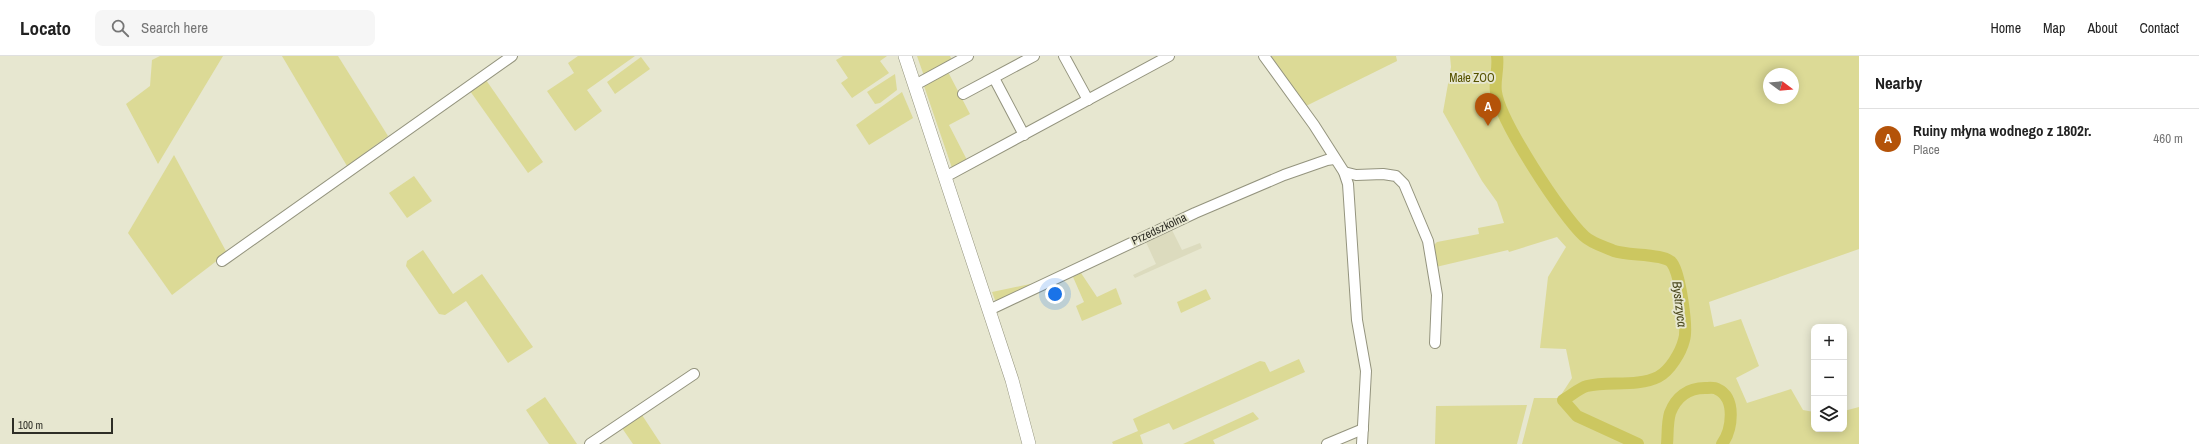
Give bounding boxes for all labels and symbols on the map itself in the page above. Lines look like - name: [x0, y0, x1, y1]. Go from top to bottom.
- north arrow: [1763, 68, 1799, 104]
- park label: Małe ZOO: [1449, 70, 1495, 86]
- pin: A: [1475, 93, 1501, 126]
- street label: Przedszkolna: [1129, 209, 1190, 249]
- water label: Bystrzyca: [1668, 280, 1691, 328]
- your location: [1045, 284, 1065, 304]
- scale bar: [12, 416, 113, 435]

